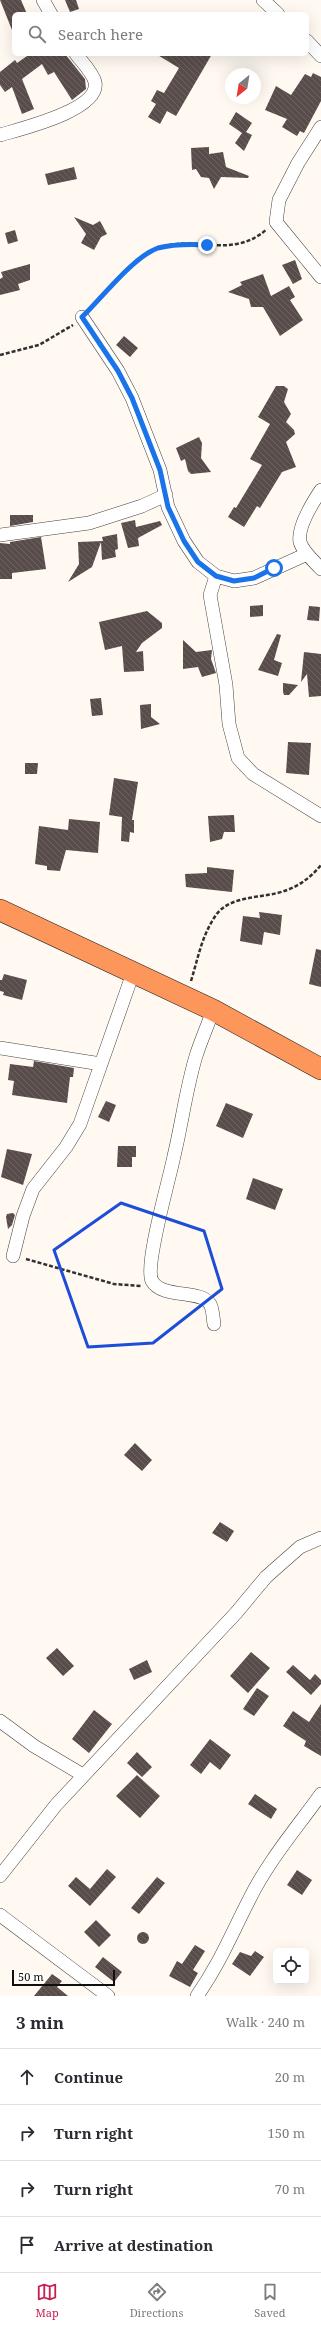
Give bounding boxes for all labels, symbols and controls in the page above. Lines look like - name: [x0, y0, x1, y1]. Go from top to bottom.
- search box: [12, 12, 309, 56]
- icon: search: [26, 23, 48, 45]
- text: Search here: [58, 24, 143, 44]
- north arrow: [225, 68, 261, 104]
- route end: [198, 236, 216, 254]
- route start: [265, 559, 283, 577]
- map controls: [273, 1948, 309, 1984]
- button: locate: [273, 1948, 309, 1984]
- scale bar: [12, 1968, 115, 1987]
- text: 50 m: [18, 1969, 44, 1984]
- text: 3 min: [16, 2011, 64, 2034]
- text: Walk · 240 m: [226, 2013, 305, 2031]
- icon: ahead: [16, 2066, 38, 2088]
- text: Continue: [54, 2067, 123, 2087]
- text: 20 m: [275, 2068, 305, 2086]
- icon: right: [16, 2122, 38, 2144]
- text: Turn right: [54, 2123, 133, 2143]
- text: 150 m: [268, 2124, 305, 2142]
- icon: right: [16, 2178, 38, 2200]
- text: Turn right: [54, 2179, 133, 2199]
- text: 70 m: [275, 2180, 305, 2198]
- icon: arrive: [16, 2234, 38, 2256]
- text: Arrive at destination: [54, 2235, 213, 2255]
- tab: Map: [35, 2281, 59, 2320]
- tab: Directions: [130, 2281, 183, 2320]
- tab: Saved: [254, 2281, 286, 2320]

